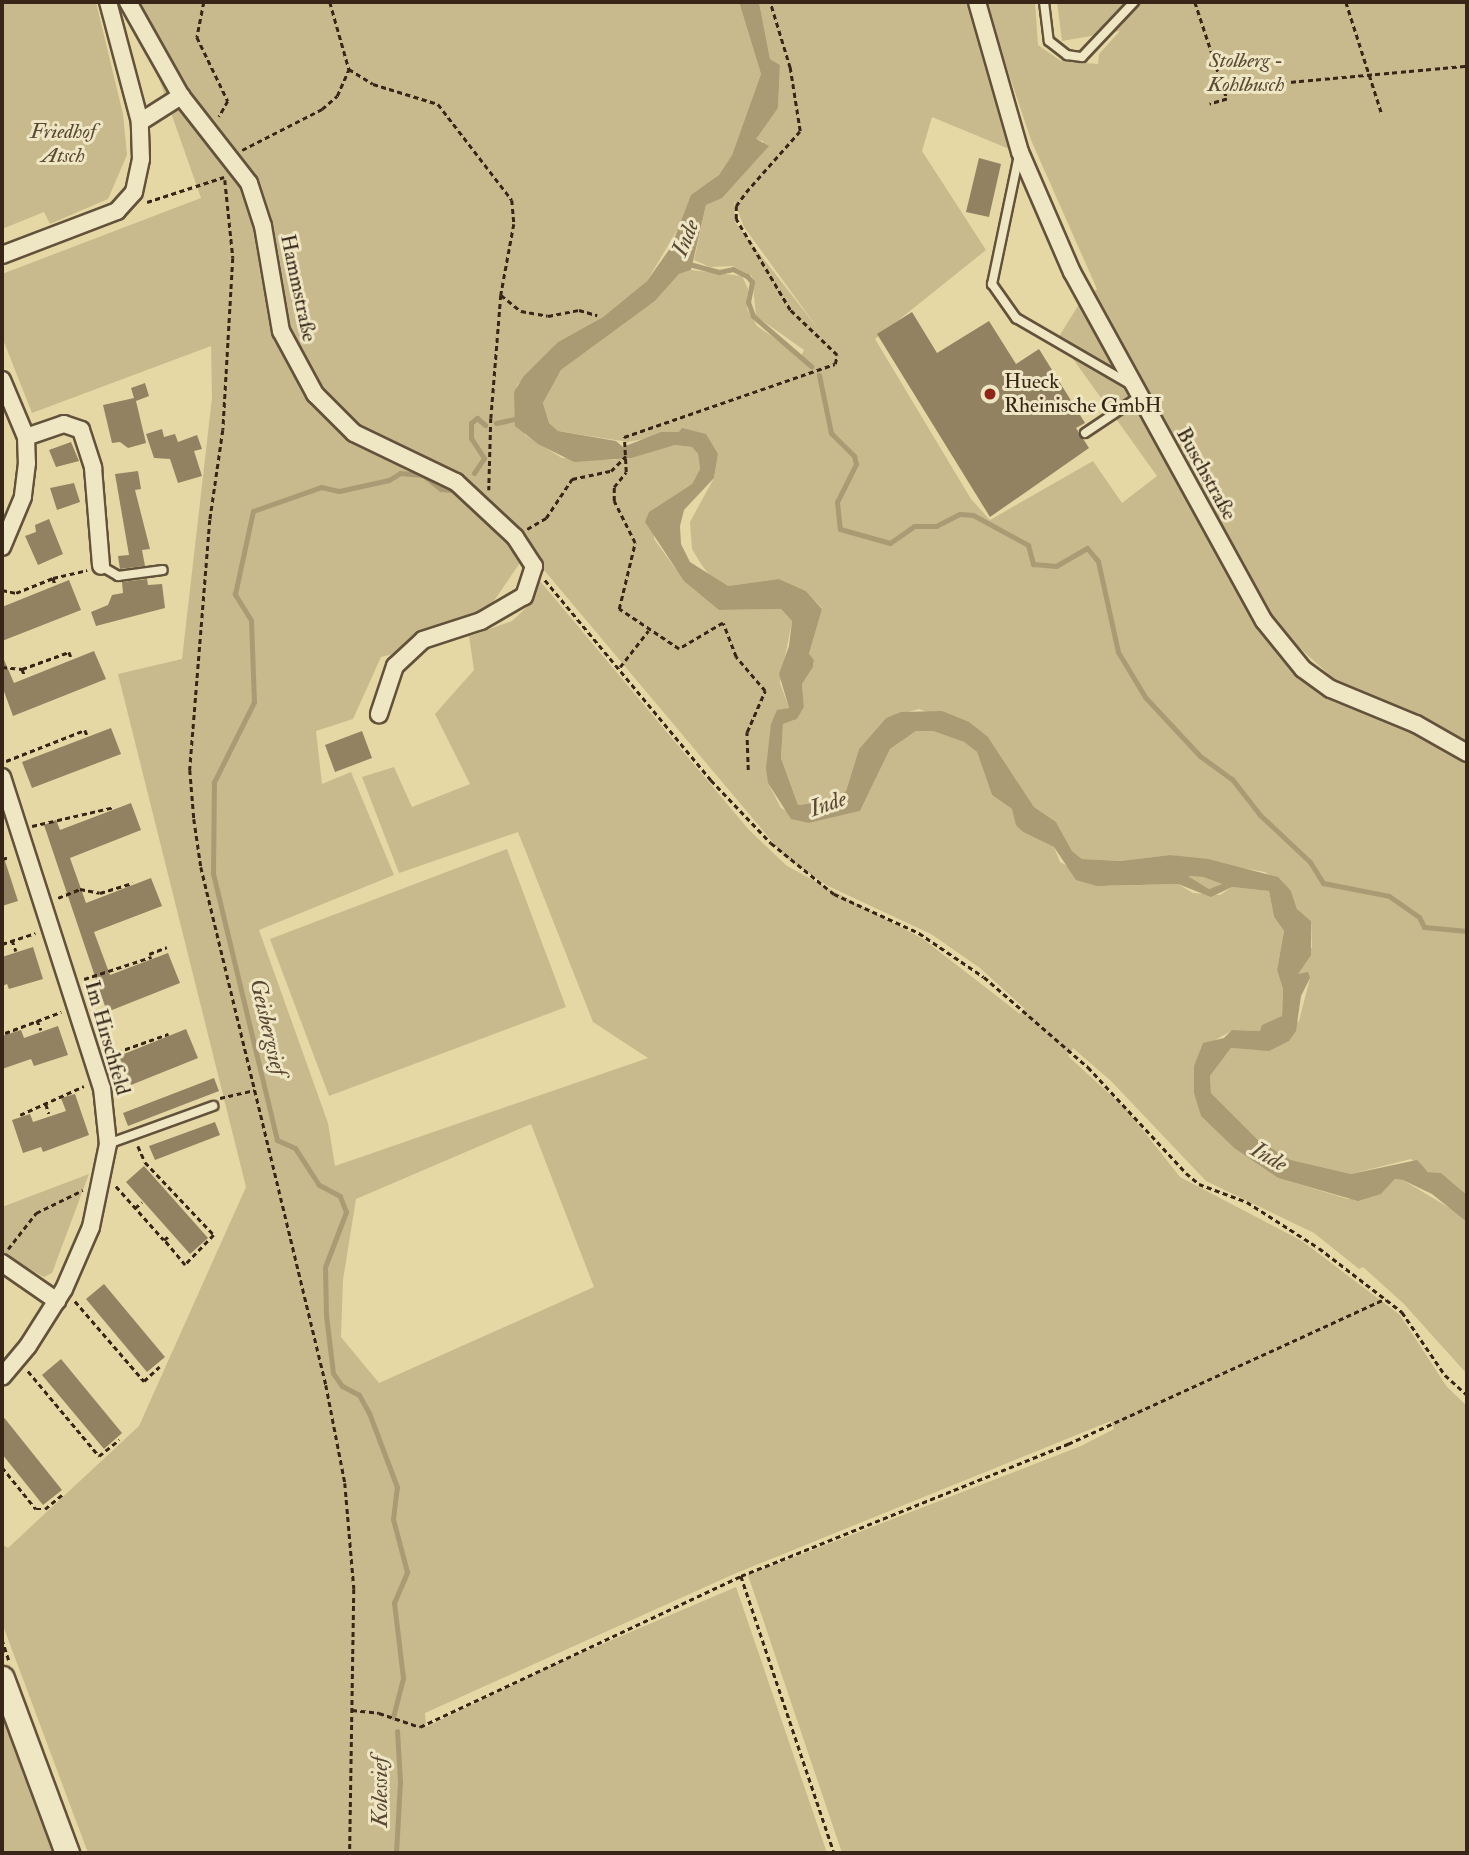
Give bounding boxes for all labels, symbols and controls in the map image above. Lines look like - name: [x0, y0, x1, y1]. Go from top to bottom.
- park label: Stolberg - Kohlbusch: [1207, 48, 1285, 98]
- park label: Friedhof Atsch: [30, 119, 96, 169]
- water label: Inde: [666, 216, 706, 260]
- street label: Hammstraße: [274, 232, 322, 344]
- place label: Hueck Rheinische GmbH: [1004, 369, 1162, 419]
- marker: Hueck Rheinische GmbH: [982, 386, 998, 402]
- street label: Buschstraße: [1170, 423, 1242, 525]
- water label: Inde: [806, 785, 850, 823]
- water label: Geisbergsief: [244, 976, 292, 1078]
- street label: Im Hirschfeld: [79, 978, 135, 1098]
- water label: Inde: [1246, 1136, 1292, 1178]
- water label: Kolessief: [366, 1757, 394, 1827]

